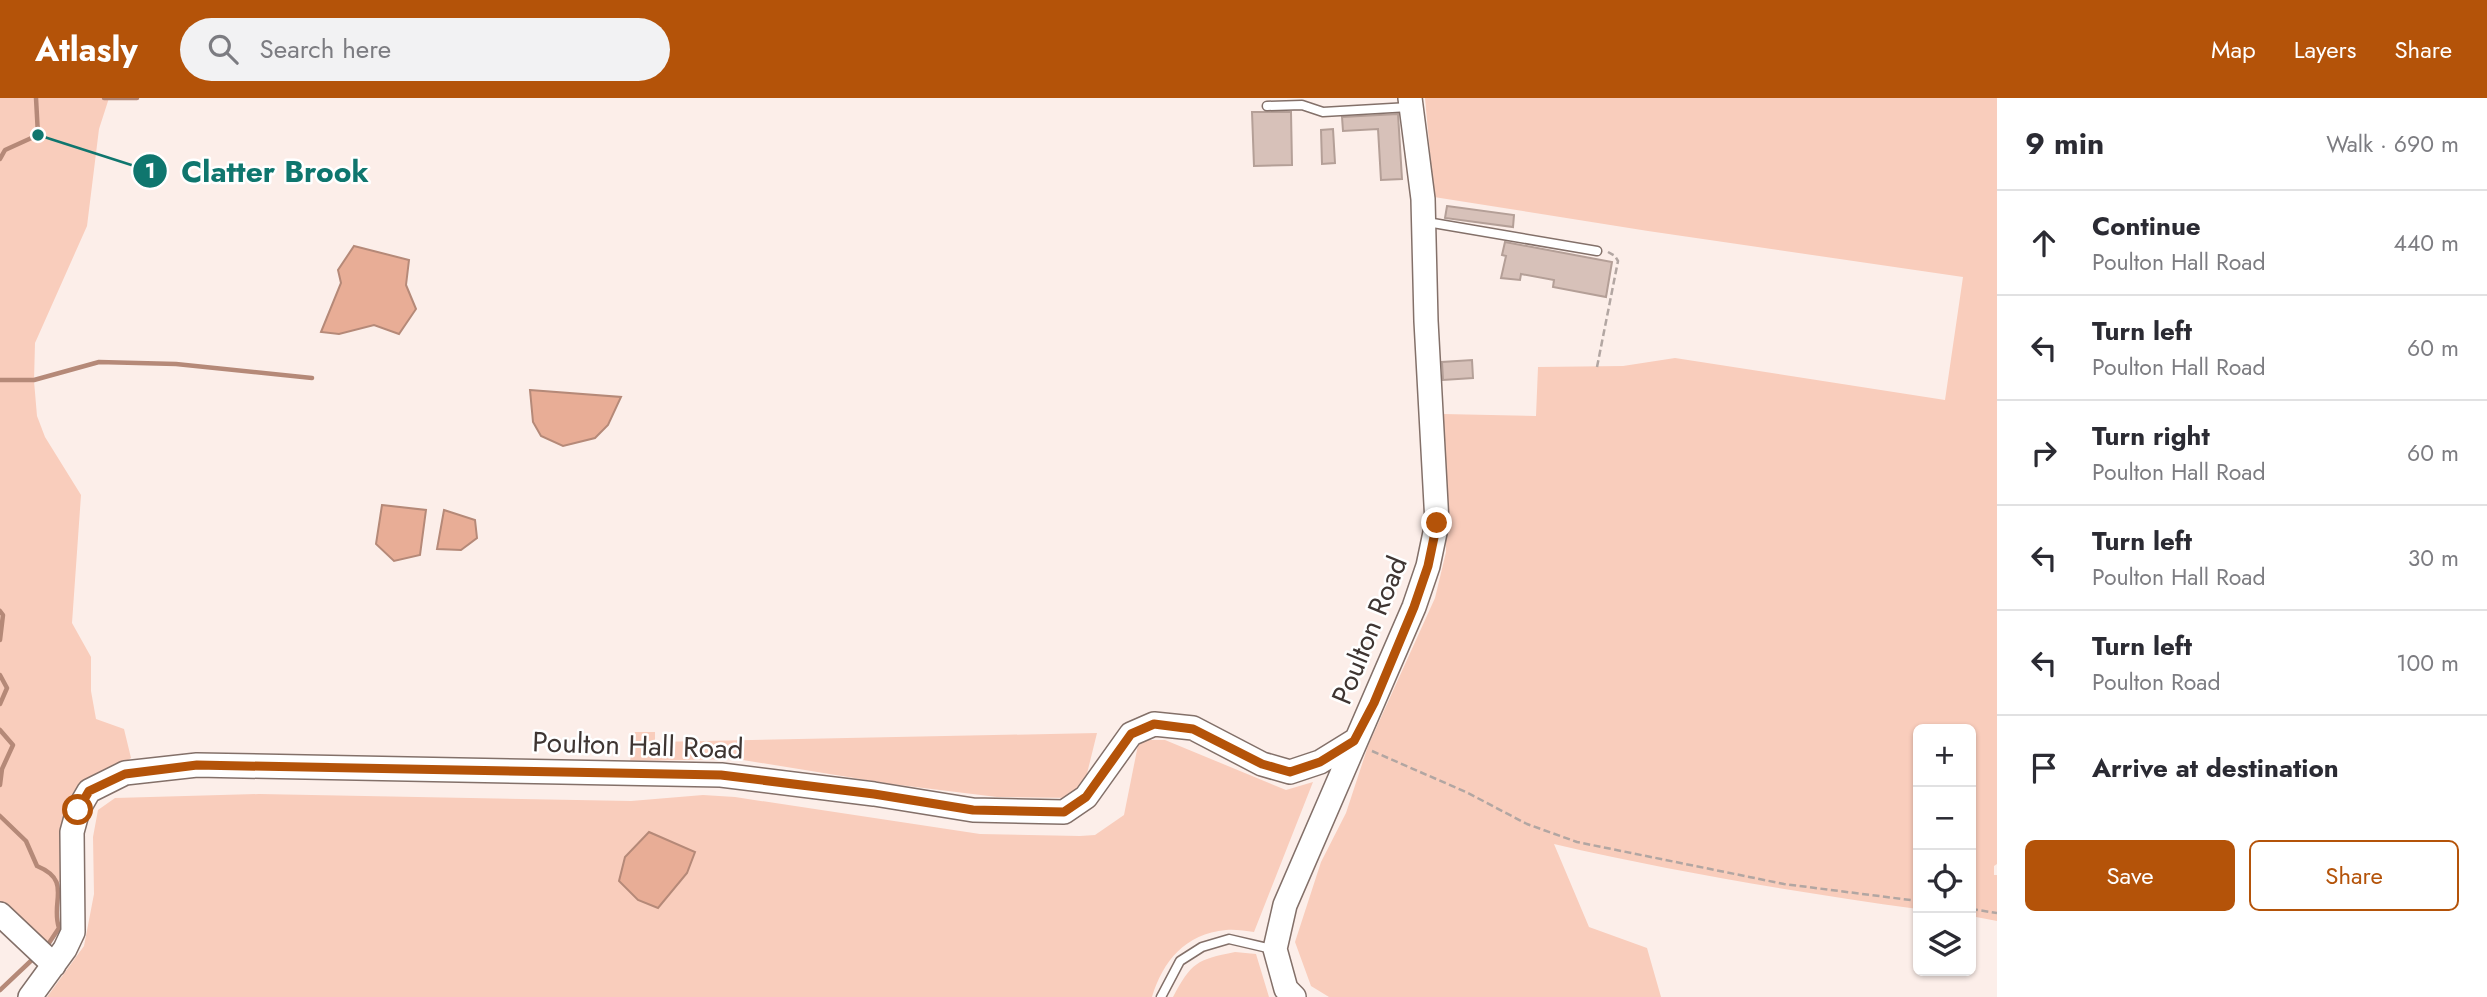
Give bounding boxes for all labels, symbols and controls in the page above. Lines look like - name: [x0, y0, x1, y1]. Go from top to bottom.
- search box: [180, 18, 670, 81]
- text: Atlasly: [35, 26, 138, 73]
- icon: search: [204, 30, 242, 68]
- text: Search here: [260, 30, 391, 68]
- text: Map: [2211, 32, 2256, 67]
- text: Layers: [2294, 32, 2356, 67]
- text: Share: [2394, 32, 2452, 67]
- text: 9 min: [2025, 122, 2104, 165]
- text: Walk · 690 m: [2326, 127, 2459, 161]
- callout: Clatter Brook: [133, 146, 383, 197]
- text: Clatter Brook: [181, 150, 369, 193]
- text: 1: [145, 156, 155, 186]
- text: Continue: [2092, 207, 2201, 245]
- icon: ahead: [2025, 224, 2063, 262]
- text: 440 m: [2394, 226, 2459, 260]
- text: Poulton Hall Road: [2092, 245, 2266, 279]
- text: Turn left: [2092, 312, 2192, 350]
- icon: left: [2025, 329, 2063, 367]
- text: 60 m: [2407, 331, 2459, 365]
- text: Poulton Hall Road: [2092, 350, 2266, 384]
- text: Turn right: [2092, 417, 2210, 455]
- icon: right: [2025, 434, 2063, 472]
- text: 60 m: [2407, 436, 2459, 470]
- text: Poulton Hall Road: [2092, 455, 2266, 489]
- route end: [1421, 507, 1452, 538]
- text: Turn left: [2092, 522, 2192, 560]
- icon: left: [2025, 539, 2063, 577]
- text: 30 m: [2408, 541, 2459, 575]
- street label: Poulton Road: [1321, 550, 1418, 710]
- text: Poulton Hall Road: [2092, 560, 2266, 594]
- text: Turn left: [2092, 627, 2192, 665]
- icon: left: [2025, 644, 2063, 682]
- text: 100 m: [2396, 646, 2459, 680]
- text: Poulton Road: [2092, 665, 2221, 699]
- street label: Poulton Hall Road: [532, 721, 744, 770]
- map controls: [1913, 724, 1976, 976]
- button: +: [1913, 724, 1976, 787]
- icon: arrive: [2025, 749, 2063, 787]
- text: Arrive at destination: [2092, 749, 2339, 787]
- button: −: [1913, 787, 1976, 850]
- route start: [62, 794, 93, 825]
- button: Save: [2025, 840, 2235, 911]
- button: Share: [2249, 840, 2459, 911]
- button: locate: [1913, 850, 1976, 913]
- button: layers: [1913, 913, 1976, 976]

